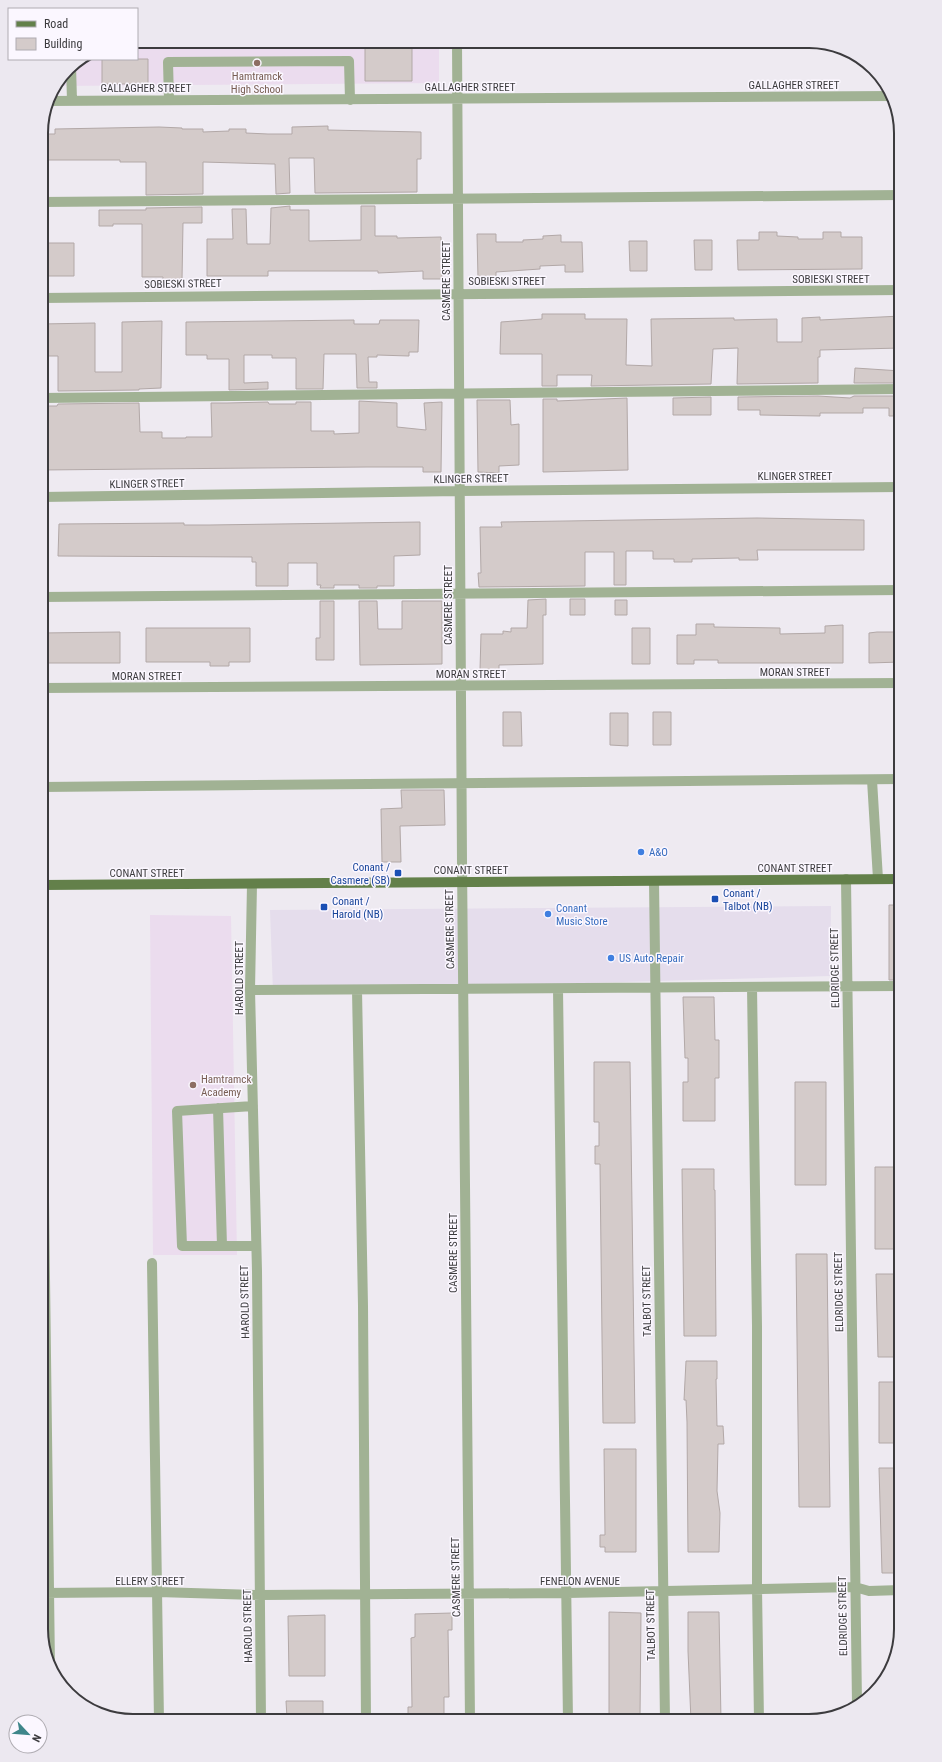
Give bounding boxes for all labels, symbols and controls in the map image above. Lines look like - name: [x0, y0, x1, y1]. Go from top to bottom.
- legend: [8, 8, 138, 60]
- text: Road: [44, 17, 68, 31]
- text: Building: [44, 37, 82, 51]
- marker: Hamtramck High School: [252, 58, 262, 68]
- place label: Hamtramck High School: [231, 70, 283, 96]
- street label: GALLAGHER STREET: [749, 79, 840, 92]
- street label: GALLAGHER STREET: [425, 81, 516, 94]
- street label: GALLAGHER STREET: [101, 82, 192, 95]
- street label: CASMERE STREET: [440, 241, 453, 321]
- street label: SOBIESKI STREET: [792, 273, 870, 286]
- street label: SOBIESKI STREET: [468, 275, 546, 288]
- street label: SOBIESKI STREET: [144, 277, 222, 291]
- street label: KLINGER STREET: [757, 470, 833, 483]
- street label: KLINGER STREET: [433, 472, 509, 486]
- street label: KLINGER STREET: [109, 477, 185, 491]
- street label: CASMERE STREET: [442, 565, 455, 645]
- street label: MORAN STREET: [760, 666, 831, 679]
- street label: MORAN STREET: [436, 668, 507, 681]
- street label: MORAN STREET: [112, 670, 183, 683]
- place label: A&O: [649, 846, 668, 859]
- marker: A&O: [636, 847, 646, 857]
- place label: Conant / Casmere (SB): [330, 861, 390, 887]
- street label: CONANT STREET: [758, 862, 833, 875]
- street label: CONANT STREET: [434, 864, 509, 877]
- street label: CONANT STREET: [110, 867, 185, 880]
- marker: Conant / Casmere (SB): [393, 868, 403, 878]
- place label: Conant / Talbot (NB): [723, 887, 772, 913]
- street label: CASMERE STREET: [443, 889, 457, 969]
- marker: Conant / Talbot (NB): [710, 894, 720, 904]
- place label: Conant / Harold (NB): [332, 895, 383, 921]
- marker: Conant / Harold (NB): [319, 902, 329, 912]
- place label: Conant Music Store: [556, 902, 608, 928]
- marker: Conant Music Store: [543, 909, 553, 919]
- street label: ELDRIDGE STREET: [828, 927, 842, 1008]
- street label: HAROLD STREET: [233, 941, 246, 1015]
- place label: US Auto Repair: [619, 952, 684, 965]
- marker: US Auto Repair: [606, 953, 616, 963]
- place label: Hamtramck Academy: [201, 1073, 251, 1099]
- marker: Hamtramck Academy: [188, 1080, 198, 1090]
- street label: CASMERE STREET: [447, 1213, 460, 1293]
- street label: ELDRIDGE STREET: [832, 1251, 846, 1332]
- street label: HAROLD STREET: [238, 1265, 252, 1339]
- street label: TALBOT STREET: [640, 1265, 654, 1337]
- street label: CASMERE STREET: [449, 1537, 463, 1617]
- street label: ELLERY STREET: [115, 1575, 185, 1588]
- street label: FENELON AVENUE: [540, 1575, 620, 1588]
- street label: ELDRIDGE STREET: [836, 1575, 850, 1656]
- street label: HAROLD STREET: [241, 1589, 255, 1663]
- street label: TALBOT STREET: [644, 1589, 658, 1661]
- north arrow: [8, 1714, 48, 1754]
- text: N: [29, 1732, 44, 1744]

